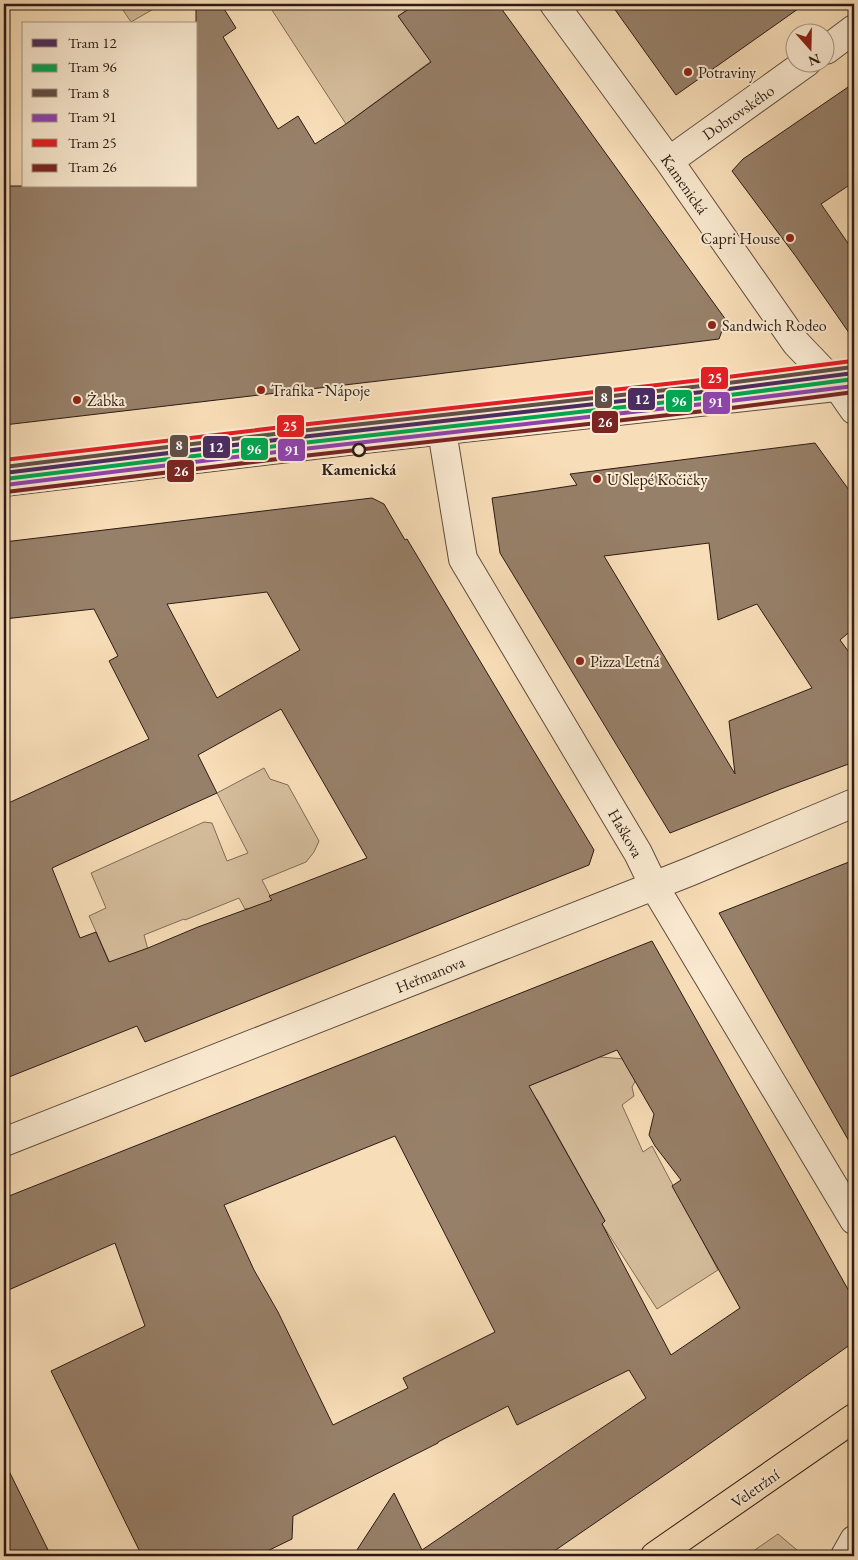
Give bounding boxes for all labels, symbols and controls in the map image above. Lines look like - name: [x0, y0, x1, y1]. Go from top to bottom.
- legend: [22, 22, 198, 188]
- north arrow: [786, 22, 836, 72]
- text: Tram 12: [68, 33, 117, 52]
- text: N: [805, 50, 823, 71]
- text: Tram 96: [68, 57, 117, 76]
- place label: Potraviny: [698, 62, 757, 83]
- marker: Potraviny: [682, 66, 694, 78]
- street label: Dobrovského: [698, 80, 778, 145]
- text: Tram 8: [68, 83, 109, 102]
- text: Tram 91: [68, 107, 117, 126]
- text: Tram 25: [68, 133, 117, 152]
- street label: Kamenická: [656, 150, 713, 219]
- text: Tram 26: [68, 157, 117, 176]
- place label: Capri House: [701, 228, 780, 249]
- marker: Capri House: [784, 232, 796, 244]
- place label: Sandwich Rodeo: [722, 315, 827, 336]
- marker: Sandwich Rodeo: [706, 319, 718, 331]
- line badge: 25: [700, 366, 729, 390]
- text: 25: [708, 369, 722, 387]
- place label: Trafika - Nápoje: [271, 380, 370, 401]
- marker: Trafika - Nápoje: [255, 384, 267, 396]
- line badge: 8: [594, 385, 613, 409]
- line badge: 12: [627, 387, 656, 411]
- text: 8: [600, 388, 608, 406]
- line badge: 96: [665, 389, 693, 413]
- place label: Żabka: [87, 390, 126, 411]
- text: 12: [635, 390, 650, 408]
- line badge: 91: [702, 391, 731, 415]
- text: 96: [672, 392, 687, 410]
- text: 91: [709, 393, 723, 411]
- marker: Żabka: [71, 394, 83, 406]
- line badge: 26: [591, 410, 619, 434]
- text: 26: [598, 413, 613, 431]
- line badge: 25: [276, 414, 305, 438]
- text: 25: [283, 417, 297, 435]
- line badge: 8: [169, 434, 189, 458]
- line badge: 12: [202, 435, 231, 459]
- text: 8: [175, 436, 183, 454]
- line badge: 96: [240, 437, 269, 461]
- text: 12: [209, 438, 224, 456]
- line badge: 91: [277, 438, 306, 462]
- text: 96: [247, 440, 262, 458]
- text: 91: [285, 441, 299, 459]
- marker: Kamenická: [352, 443, 366, 457]
- line badge: 26: [166, 459, 195, 483]
- place label: Kamenická: [322, 459, 397, 480]
- text: 26: [174, 462, 189, 480]
- place label: U Slepé Kočičky: [607, 469, 709, 490]
- marker: U Slepé Kočičky: [591, 473, 603, 485]
- place label: Pizza Letná: [590, 651, 660, 672]
- marker: Pizza Letná: [574, 655, 586, 667]
- street label: Haškova: [603, 805, 648, 862]
- street label: Heřmanova: [393, 951, 468, 998]
- street label: Veletržní: [727, 1464, 784, 1513]

